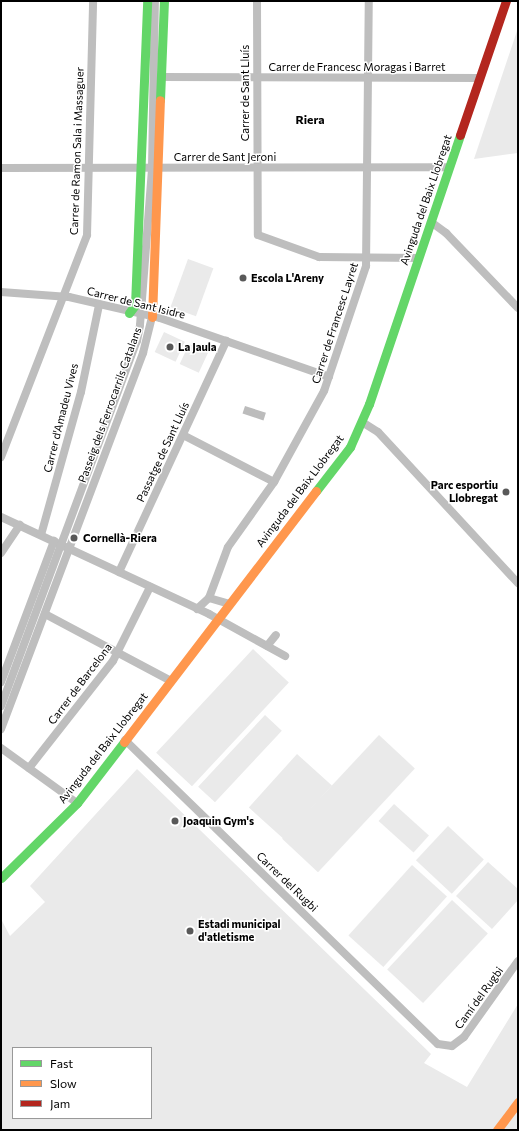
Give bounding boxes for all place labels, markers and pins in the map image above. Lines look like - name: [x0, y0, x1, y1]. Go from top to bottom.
- place label: Escola L'Areny: [251, 271, 324, 285]
- marker: Escola L'Areny: [238, 273, 248, 283]
- place label: La Jaula: [178, 340, 217, 354]
- marker: La Jaula: [165, 342, 175, 352]
- place label: Parc esportiu Llobregat: [431, 479, 498, 505]
- marker: Parc esportiu Llobregat: [501, 487, 511, 497]
- place label: Cornellà-Riera: [83, 531, 157, 545]
- marker: Cornellà-Riera: [68, 532, 80, 544]
- place label: Joaquin Gym's: [183, 814, 254, 828]
- marker: Joaquin Gym's: [170, 816, 180, 826]
- place label: Estadi municipal d'atletisme: [198, 918, 281, 944]
- marker: Estadi municipal d'atletisme: [185, 926, 195, 936]

